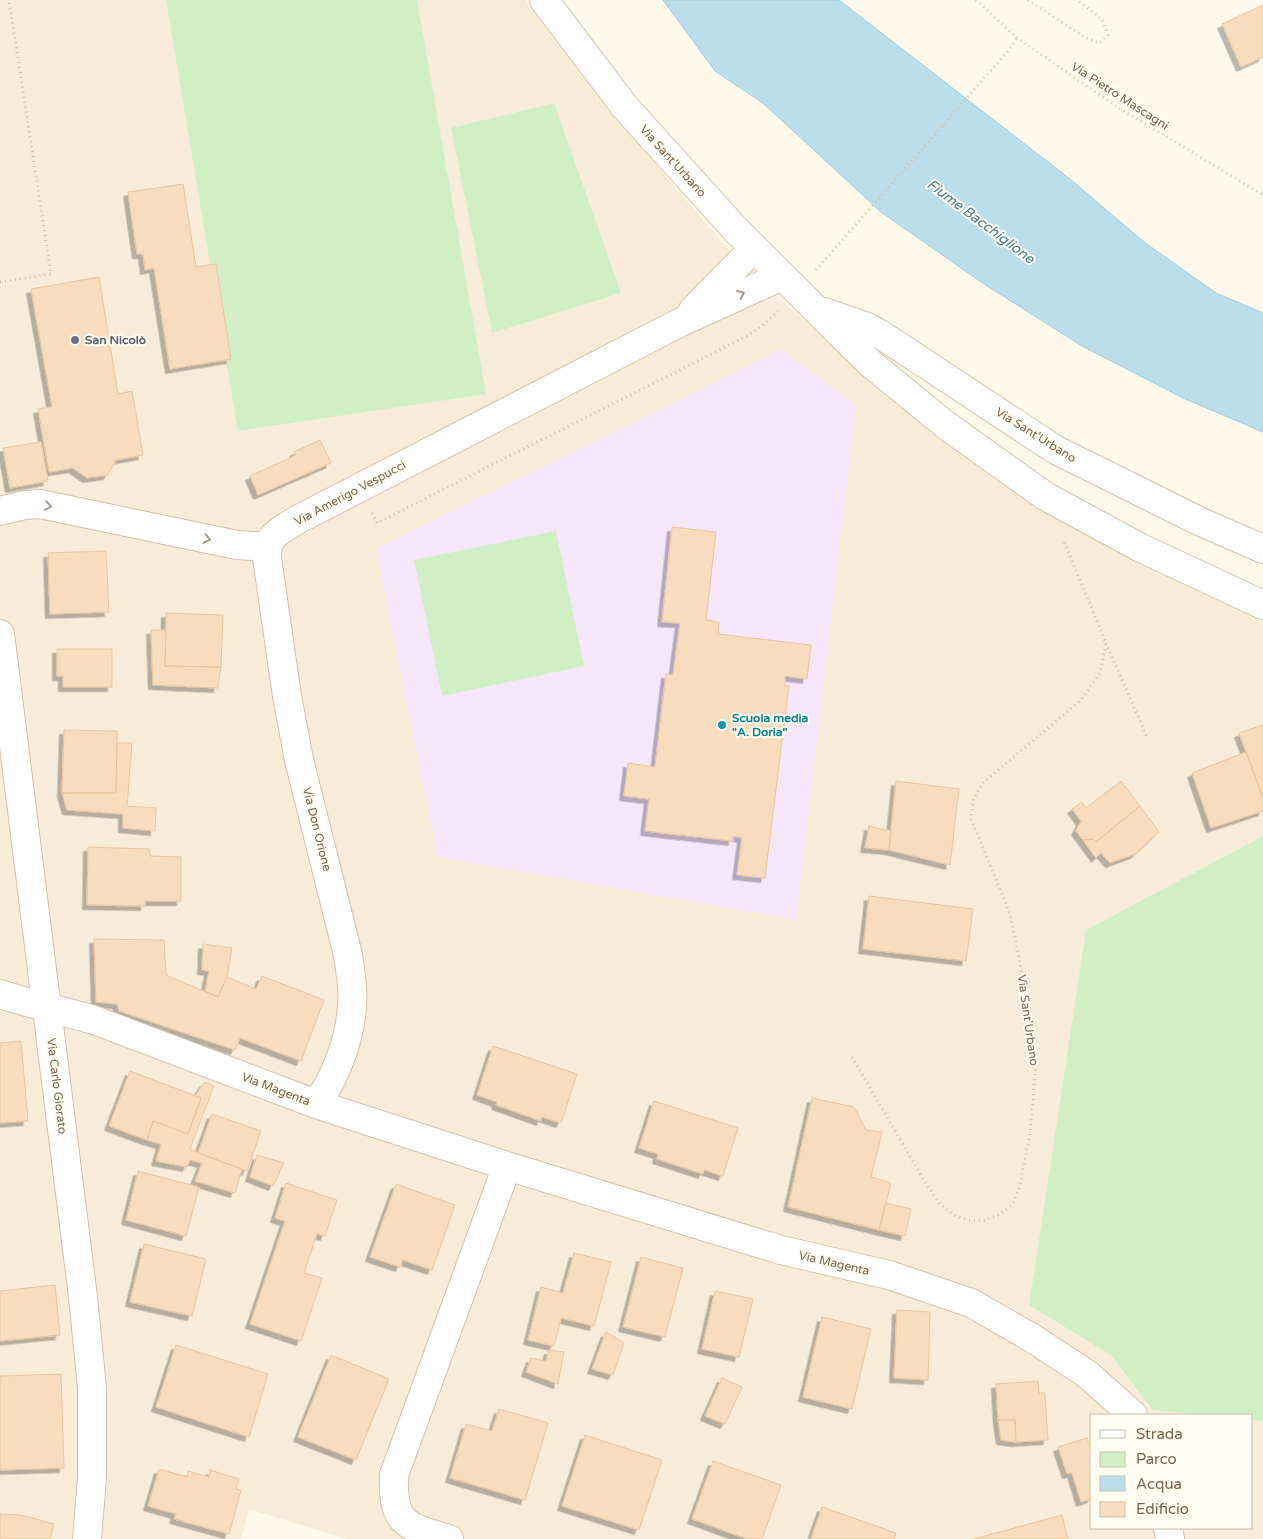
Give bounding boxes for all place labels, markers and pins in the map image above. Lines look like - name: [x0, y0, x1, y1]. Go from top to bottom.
- place label: San Nicolò: [85, 333, 146, 347]
- marker: San Nicolò: [69, 334, 81, 346]
- place label: Scuola media "A. Doria": [732, 711, 809, 739]
- marker: Scuola media "A. Doria": [716, 719, 728, 731]

